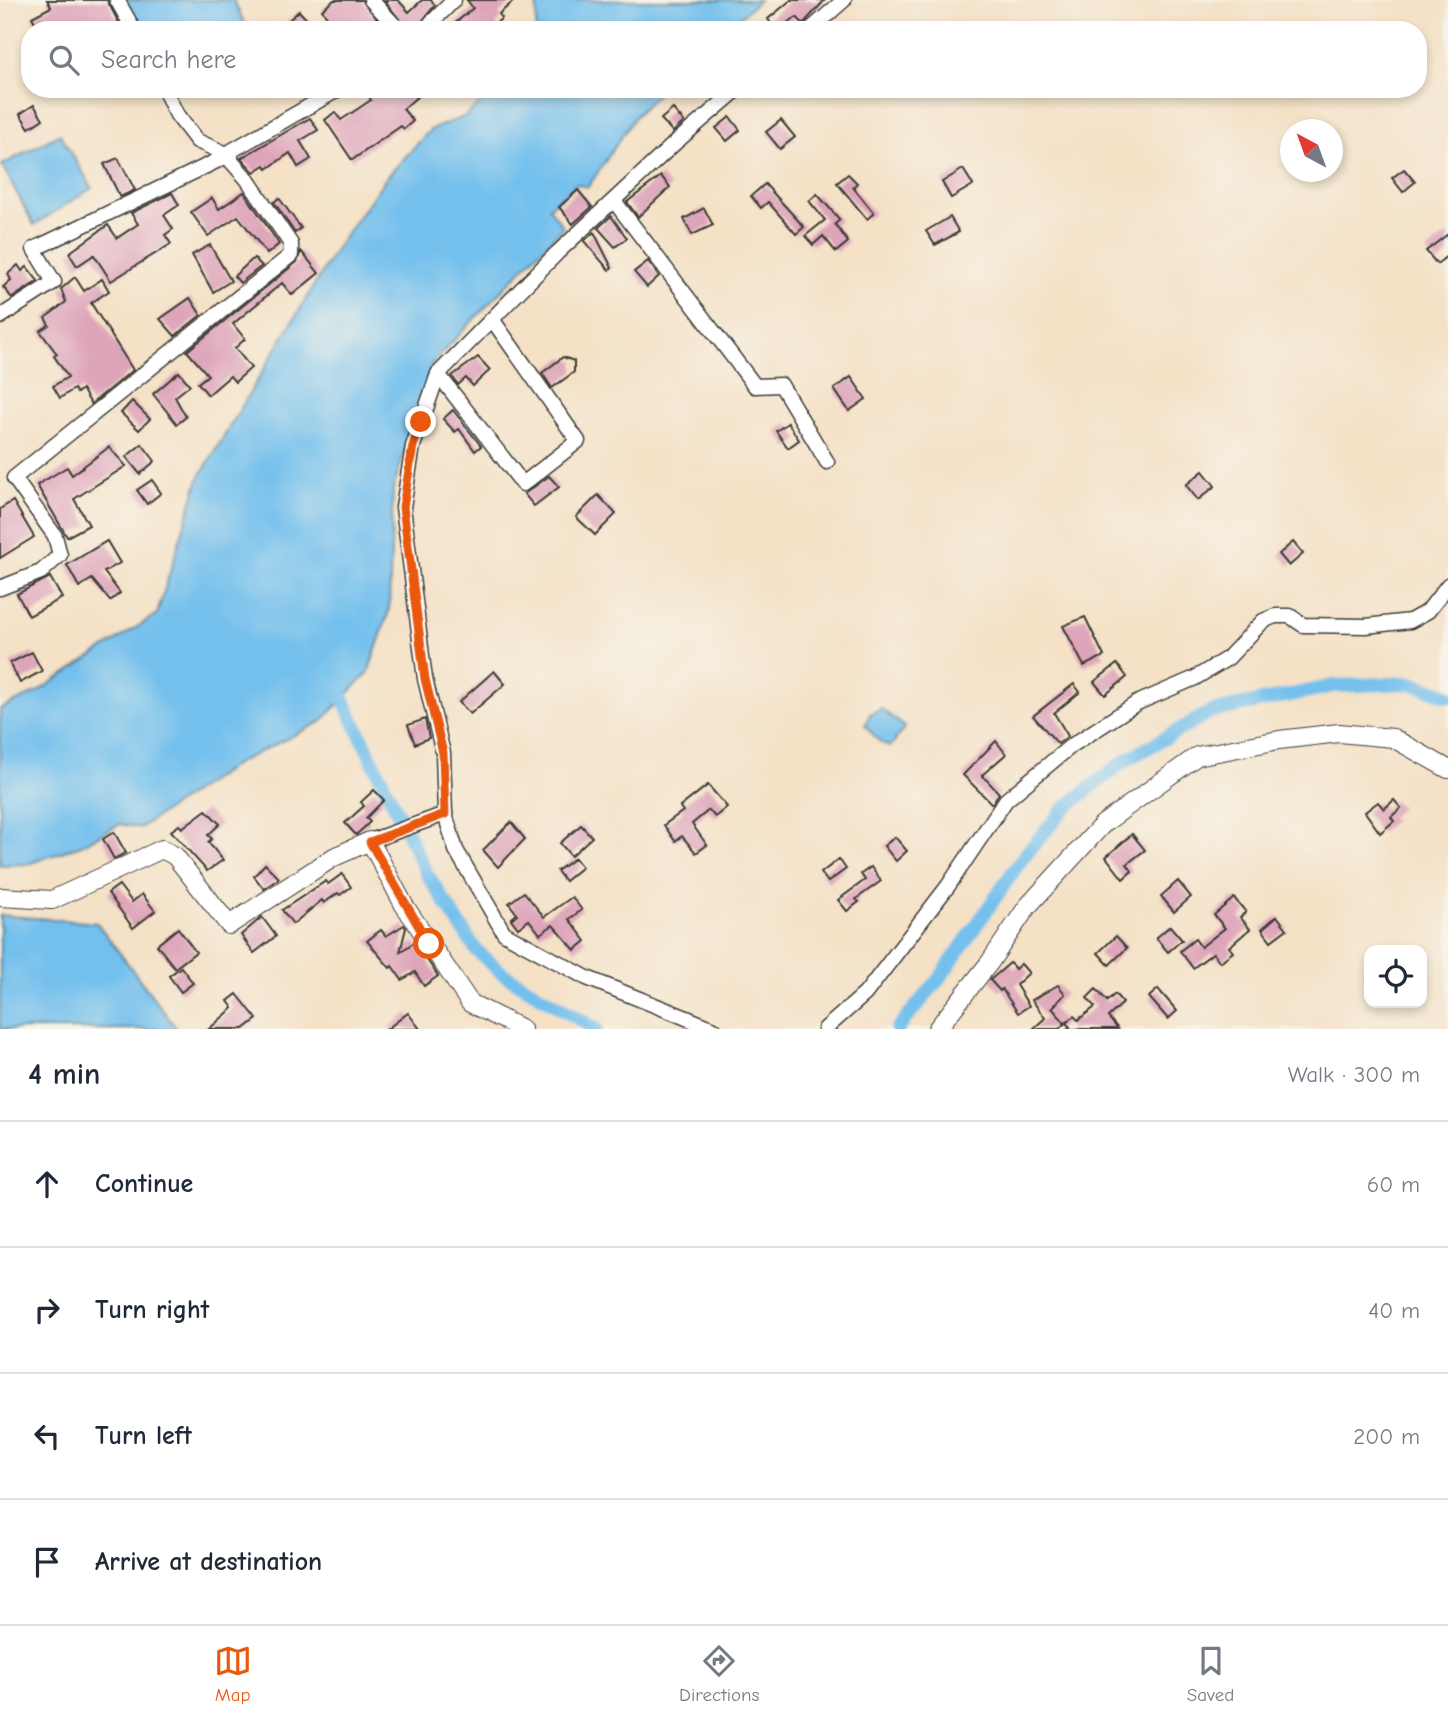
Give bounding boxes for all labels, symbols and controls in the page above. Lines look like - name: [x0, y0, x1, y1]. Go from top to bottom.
- search box: [21, 21, 1427, 98]
- icon: search: [45, 41, 83, 79]
- text: Search here: [101, 45, 236, 75]
- north arrow: [1280, 119, 1343, 182]
- route end: [405, 406, 436, 437]
- route start: [413, 928, 444, 959]
- map controls: [1364, 945, 1427, 1008]
- button: locate: [1364, 945, 1427, 1008]
- text: 4 min: [28, 1057, 100, 1092]
- text: Walk · 300 m: [1288, 1061, 1420, 1088]
- icon: ahead: [28, 1165, 66, 1203]
- text: Continue: [95, 1169, 193, 1199]
- text: 60 m: [1367, 1171, 1420, 1198]
- icon: right: [28, 1291, 66, 1329]
- text: Turn right: [95, 1295, 209, 1325]
- text: 40 m: [1368, 1297, 1420, 1324]
- icon: left: [28, 1417, 66, 1455]
- text: Turn left: [95, 1421, 192, 1451]
- text: 200 m: [1353, 1423, 1420, 1450]
- icon: arrive: [28, 1543, 66, 1581]
- text: Arrive at destination: [95, 1547, 322, 1577]
- tab: Map: [214, 1642, 252, 1706]
- tab: Directions: [679, 1642, 759, 1706]
- tab: Saved: [1187, 1642, 1234, 1706]

